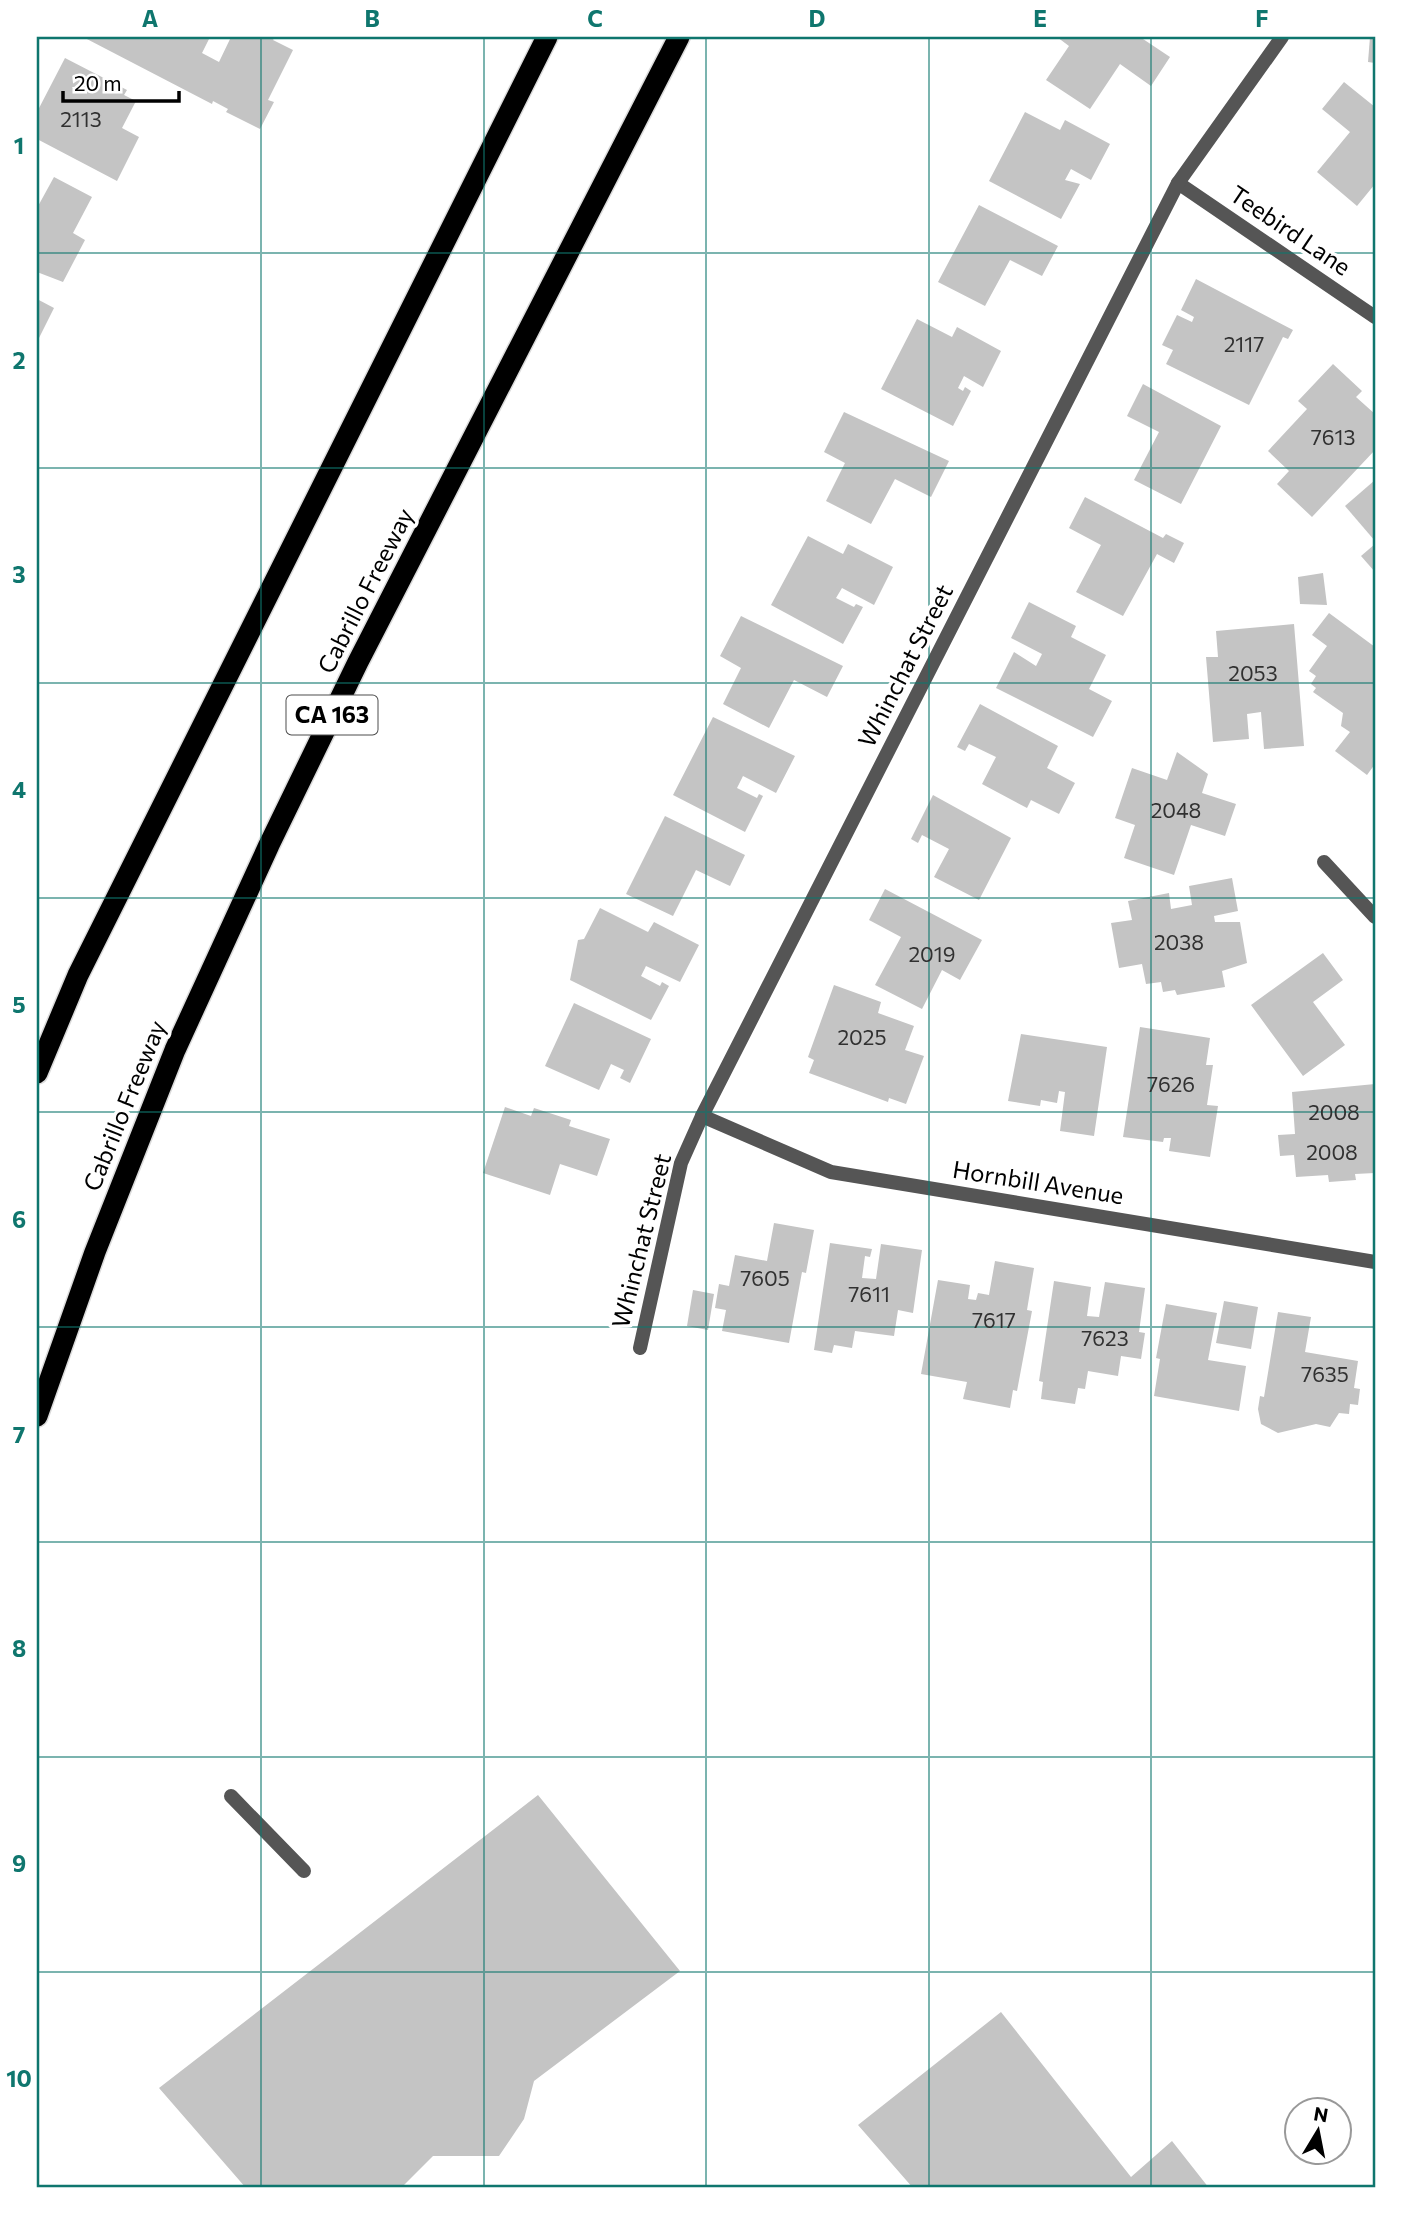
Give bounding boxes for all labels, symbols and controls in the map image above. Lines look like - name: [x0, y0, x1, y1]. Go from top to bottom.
- text: A: [142, 4, 159, 32]
- text: B: [364, 4, 380, 32]
- text: C: [587, 4, 603, 32]
- text: D: [809, 4, 826, 32]
- text: E: [1033, 4, 1047, 32]
- text: F: [1255, 4, 1269, 32]
- scale bar: [63, 60, 178, 104]
- text: 20 m: [74, 70, 122, 95]
- house number: 2113: [60, 106, 102, 131]
- text: 1: [14, 131, 24, 159]
- street label: Teebird Lane: [1225, 179, 1357, 281]
- house number: 2117: [1224, 331, 1264, 356]
- text: 2: [12, 346, 26, 374]
- house number: 7613: [1311, 424, 1355, 449]
- street label: Cabrillo Freeway: [311, 503, 419, 678]
- text: 3: [12, 560, 26, 588]
- street label: Whinchat Street: [851, 579, 958, 751]
- house number: 2053: [1228, 660, 1278, 685]
- road number: CA 163: [286, 695, 378, 734]
- text: 4: [12, 775, 26, 803]
- house number: 2048: [1151, 797, 1201, 822]
- house number: 2038: [1154, 929, 1204, 954]
- house number: 2019: [908, 941, 956, 966]
- text: 5: [12, 990, 26, 1018]
- street label: Cabrillo Freeway: [76, 1016, 171, 1195]
- house number: 2025: [838, 1024, 886, 1049]
- house number: 7626: [1147, 1071, 1195, 1096]
- house number: 2008: [1308, 1099, 1360, 1124]
- house number: 2008: [1306, 1139, 1358, 1164]
- street label: Whinchat Street: [605, 1150, 676, 1331]
- street label: Hornbill Avenue: [951, 1154, 1126, 1209]
- text: 6: [12, 1205, 26, 1233]
- house number: 7605: [740, 1265, 790, 1290]
- house number: 7611: [848, 1281, 890, 1306]
- house number: 7617: [972, 1307, 1016, 1332]
- house number: 7623: [1081, 1325, 1129, 1350]
- house number: 7635: [1301, 1361, 1349, 1386]
- text: 7: [13, 1420, 25, 1448]
- text: 8: [12, 1634, 26, 1662]
- text: 9: [12, 1849, 26, 1877]
- text: 10: [6, 2064, 32, 2092]
- north arrow: [1282, 2096, 1352, 2166]
- text: N: [1312, 2101, 1330, 2126]

